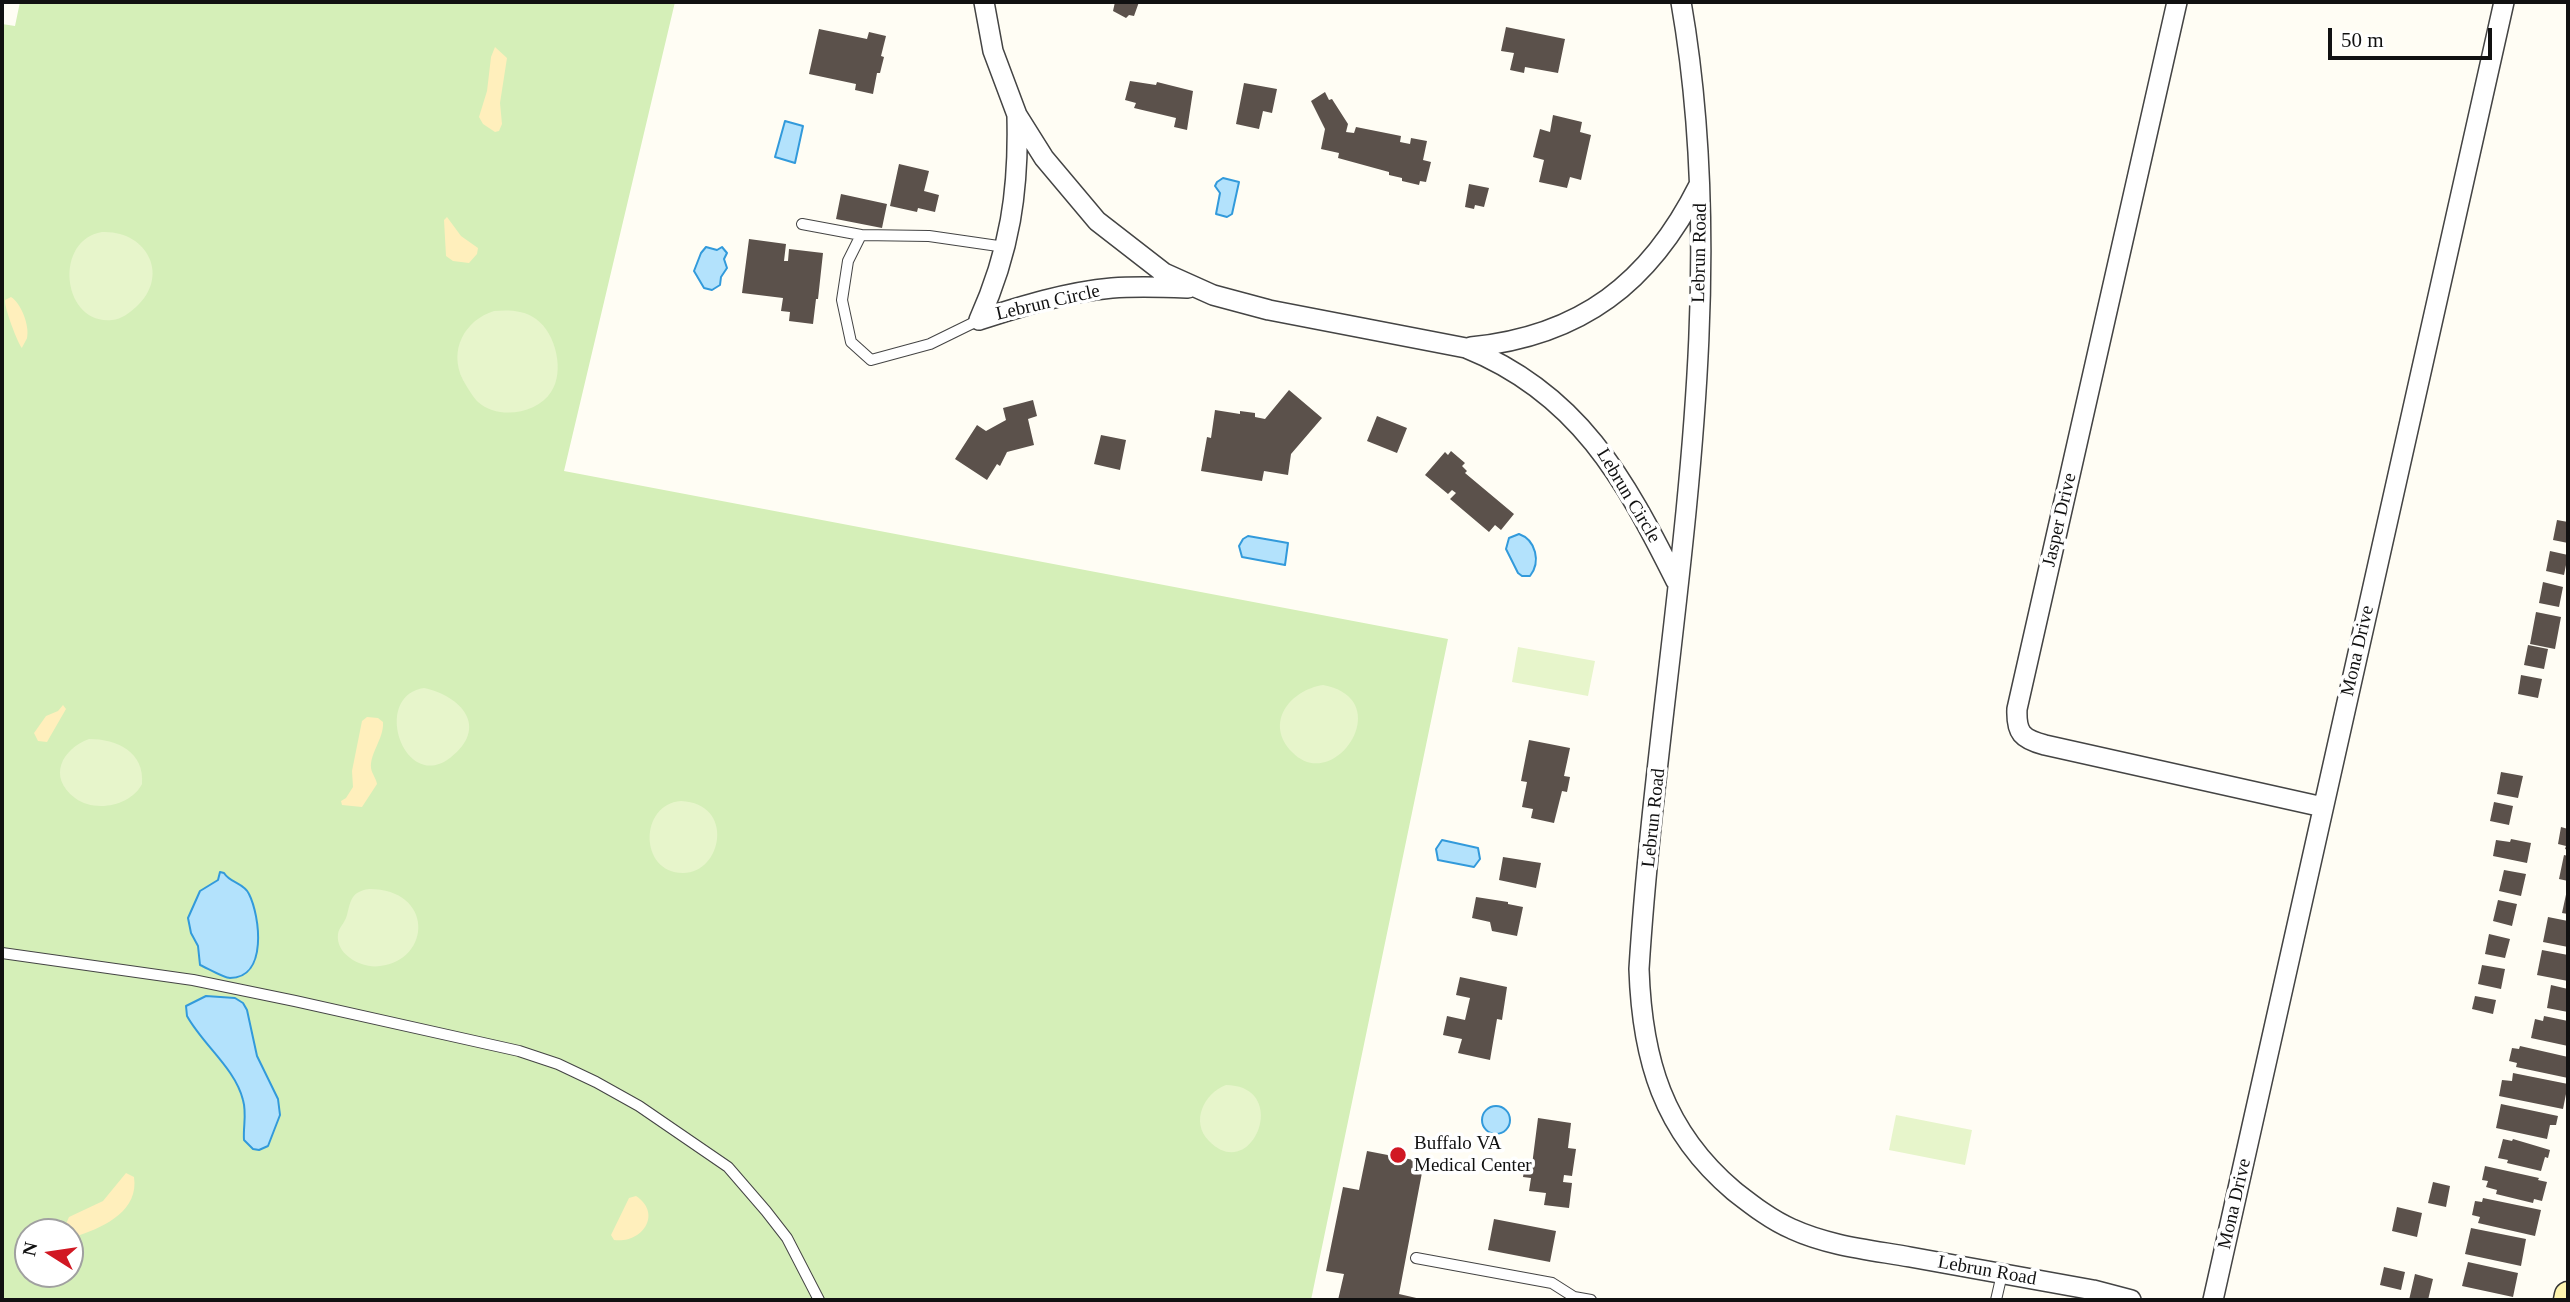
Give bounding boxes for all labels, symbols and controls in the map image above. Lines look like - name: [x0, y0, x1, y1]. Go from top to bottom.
- scale bar: [2332, 14, 2496, 58]
- text: 50 m: [2341, 28, 2384, 52]
- street label: Lebrun Road: [1688, 203, 1712, 303]
- street label: Lebrun Circle: [994, 280, 1102, 326]
- street label: Lebrun Circle: [1591, 445, 1665, 547]
- street label: Jasper Drive: [2038, 471, 2082, 569]
- street label: Mona Drive: [2337, 603, 2379, 699]
- street label: Lebrun Road: [1637, 767, 1671, 869]
- place label: Buffalo VA Medical Center: [1414, 1133, 1532, 1177]
- marker: Buffalo VA Medical Center: [1388, 1145, 1408, 1165]
- street label: Mona Drive: [2214, 1156, 2256, 1252]
- north arrow: [14, 1218, 84, 1288]
- text: N: [18, 1240, 42, 1258]
- street label: Lebrun Road: [1936, 1251, 2038, 1291]

